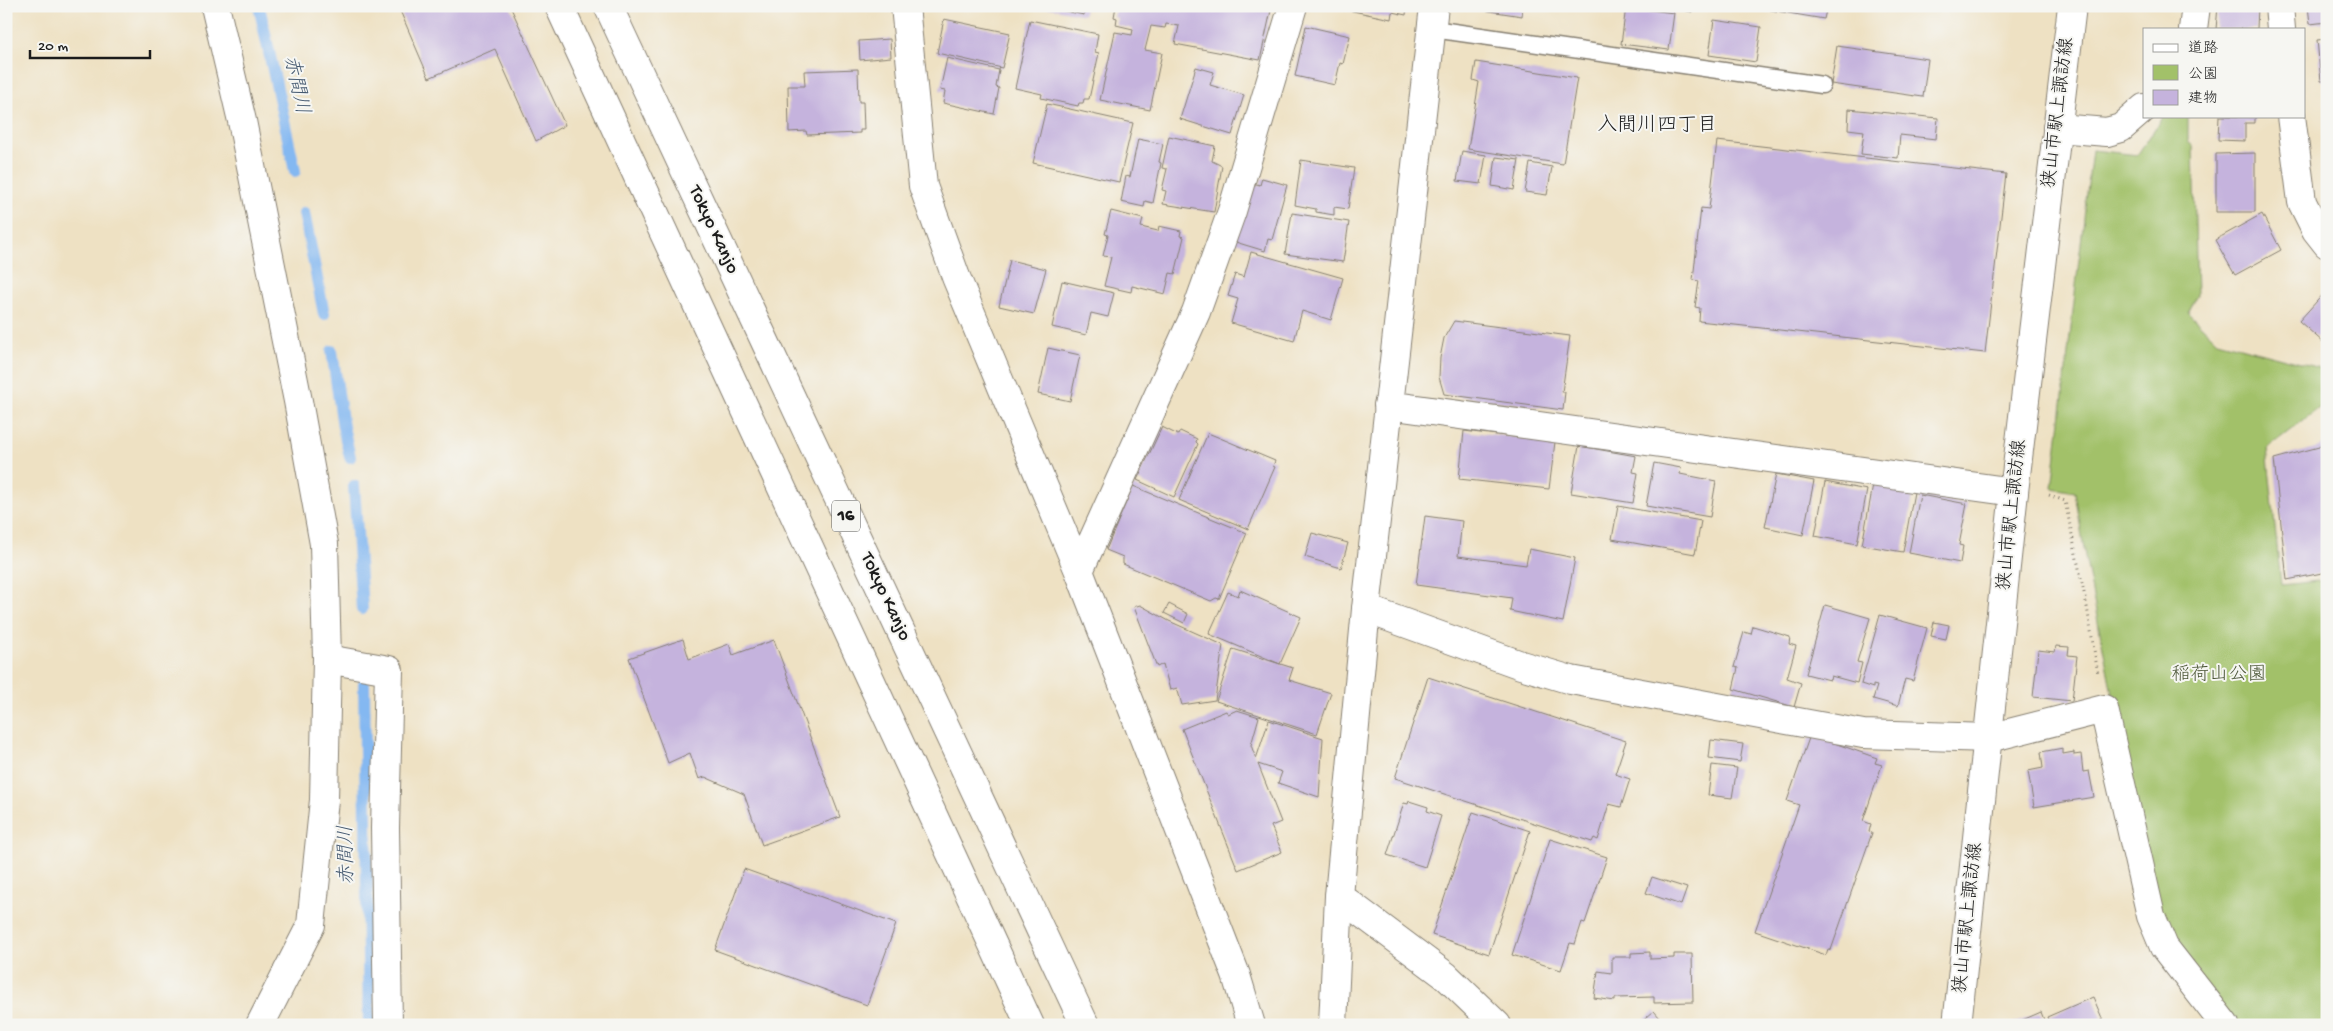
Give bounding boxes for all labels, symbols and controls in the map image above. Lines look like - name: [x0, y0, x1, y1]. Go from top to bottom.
- scale bar: [30, 28, 150, 60]
- legend: [2143, 28, 2306, 118]
- street label: 狭山市駅上諏訪線: [2037, 36, 2080, 190]
- text: 20 m: [38, 38, 68, 56]
- text: 道路: [2188, 40, 2218, 58]
- water label: 赤間川: [278, 53, 314, 117]
- text: 公園: [2188, 66, 2218, 84]
- text: 建物: [2188, 90, 2218, 108]
- district label: 入間川四丁目: [1597, 114, 1717, 138]
- street label: Tokyo Kanjo: [682, 181, 744, 278]
- street label: 狭山市駅上諏訪線: [1993, 438, 2032, 592]
- road number: 16: [832, 501, 860, 532]
- street label: Tokyo Kanjo: [854, 548, 916, 645]
- park label: 稲荷山公園: [2171, 663, 2267, 687]
- water label: 赤間川: [334, 825, 360, 885]
- street label: 狭山市駅上諏訪線: [1949, 841, 1988, 995]

